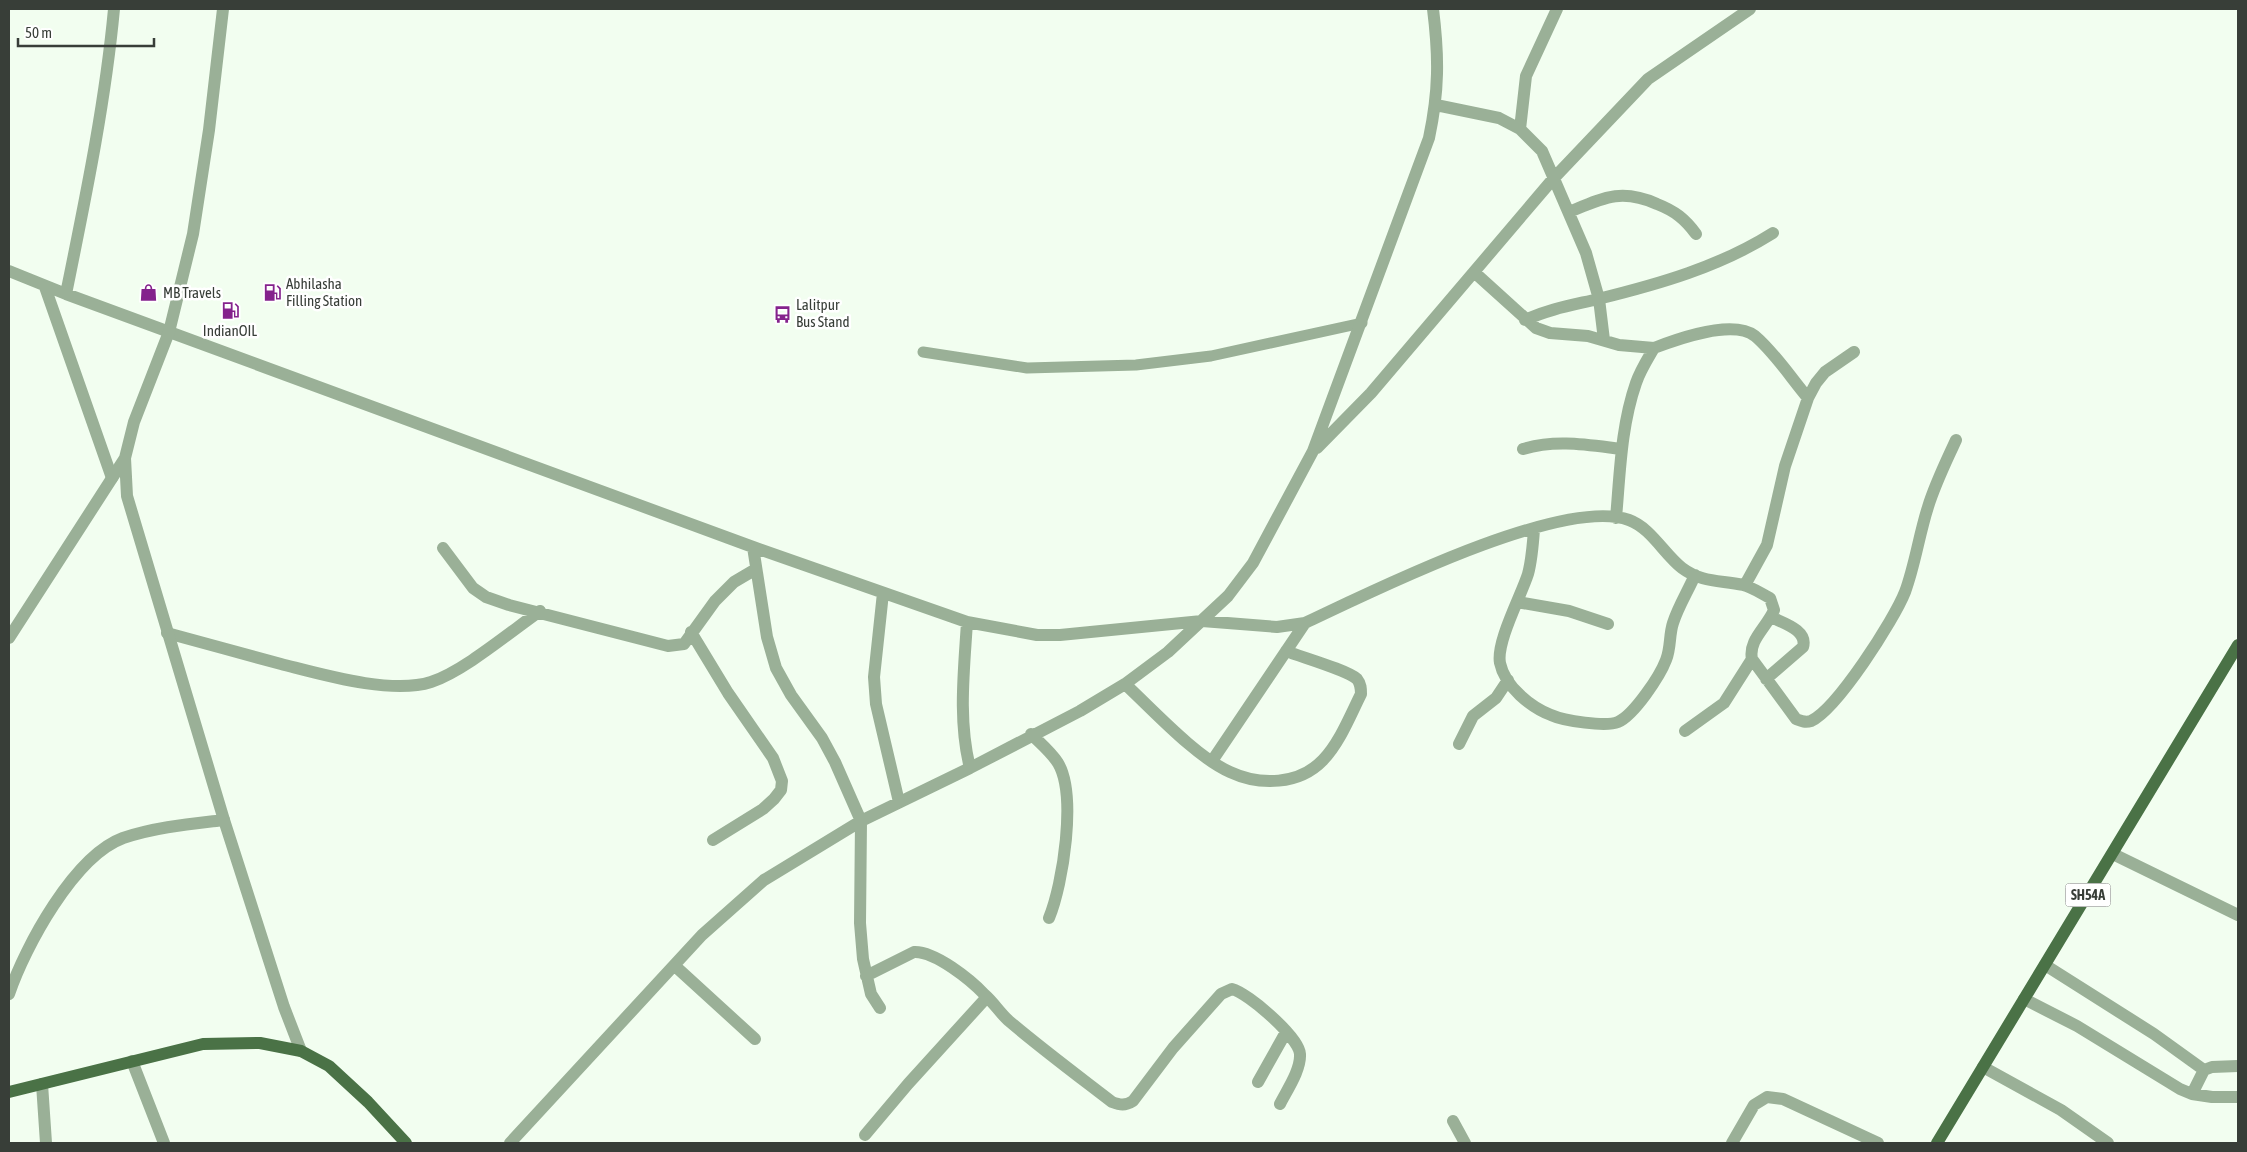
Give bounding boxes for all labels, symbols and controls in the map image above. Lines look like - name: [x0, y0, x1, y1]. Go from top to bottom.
- scale bar: [18, 15, 154, 47]
- text: 50 m: [25, 24, 52, 41]
- place label: Abhilasha Filling Station: [286, 275, 362, 309]
- shop icon: MB Travels: [139, 283, 159, 303]
- fuel station icon: Abhilasha Filling Station: [262, 283, 282, 303]
- place label: MB Travels: [163, 284, 221, 301]
- place label: Lalitpur Bus Stand: [796, 296, 850, 330]
- fuel station icon: IndianOIL: [220, 300, 240, 320]
- bus stop icon: Lalitpur Bus Stand: [772, 304, 792, 324]
- place label: IndianOIL: [203, 322, 257, 339]
- road number: SH54A: [2066, 884, 2110, 906]

